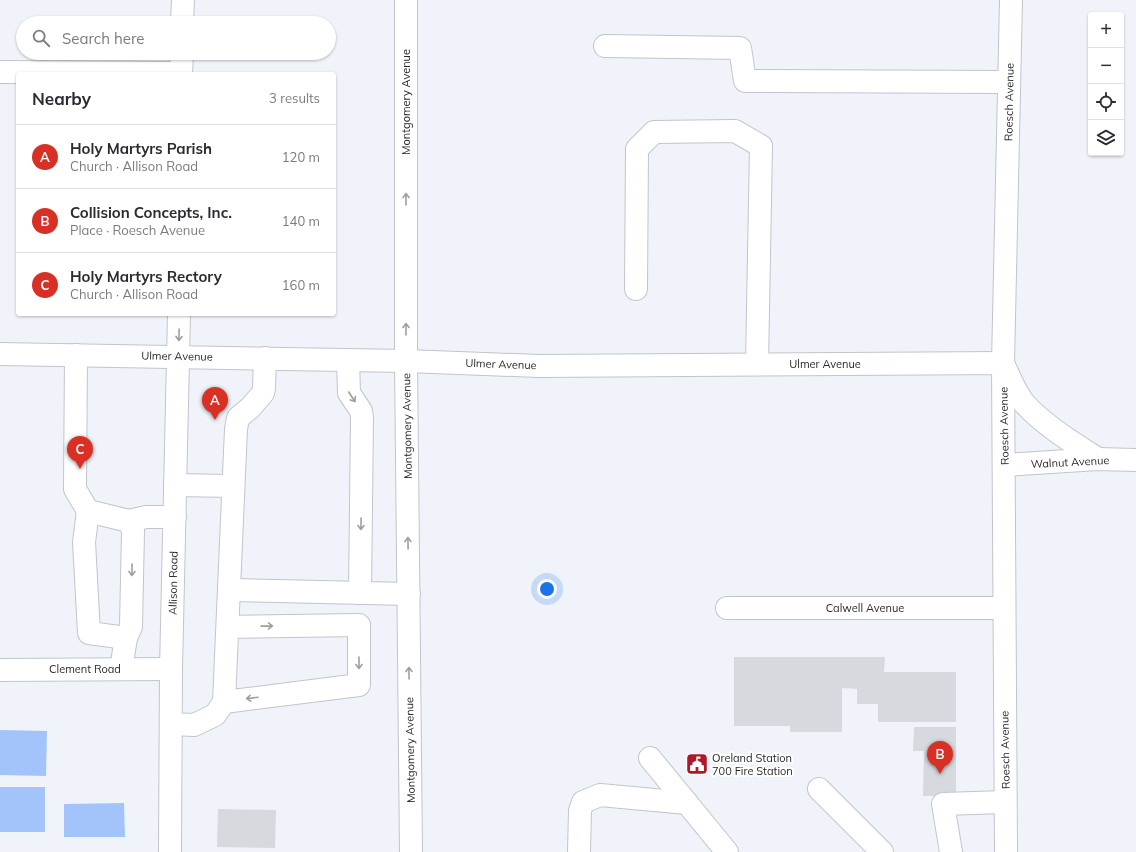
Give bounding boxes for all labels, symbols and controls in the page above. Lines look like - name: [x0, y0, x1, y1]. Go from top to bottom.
- map controls: [1088, 12, 1124, 156]
- button: +: [1088, 12, 1124, 48]
- search box: [16, 16, 336, 60]
- icon: search: [30, 27, 52, 49]
- text: Search here: [62, 29, 144, 48]
- button: −: [1088, 48, 1124, 84]
- street label: Montgomery Avenue: [399, 49, 413, 155]
- street label: Roesch Avenue: [1001, 63, 1017, 141]
- button: locate: [1088, 84, 1124, 120]
- text: Nearby: [32, 88, 91, 109]
- text: 3 results: [269, 90, 320, 106]
- button: layers: [1088, 120, 1124, 156]
- text: Holy Martyrs Parish: [70, 139, 212, 158]
- text: A: [40, 149, 50, 165]
- text: 120 m: [282, 149, 320, 165]
- text: Church · Allison Road: [70, 158, 198, 174]
- one-way arrow: [402, 193, 410, 206]
- text: Collision Concepts, Inc.: [70, 203, 232, 222]
- text: B: [41, 213, 49, 229]
- text: 140 m: [282, 213, 320, 229]
- text: Place · Roesch Avenue: [70, 222, 205, 238]
- text: Holy Martyrs Rectory: [70, 267, 222, 286]
- text: C: [41, 277, 49, 293]
- text: 160 m: [282, 277, 320, 293]
- text: Church · Allison Road: [70, 286, 198, 302]
- one-way arrow: [402, 323, 410, 336]
- one-way arrow: [175, 328, 183, 341]
- street label: Ulmer Avenue: [141, 348, 213, 364]
- street label: Ulmer Avenue: [465, 356, 537, 372]
- street label: Ulmer Avenue: [789, 357, 861, 371]
- street label: Montgomery Avenue: [399, 373, 415, 479]
- pin: A: [202, 387, 228, 420]
- street label: Roesch Avenue: [996, 387, 1012, 465]
- one-way arrow: [348, 391, 356, 402]
- pin: C: [67, 436, 93, 469]
- street label: Walnut Avenue: [1030, 453, 1110, 471]
- one-way arrow: [357, 517, 365, 530]
- one-way arrow: [404, 537, 412, 550]
- street label: Allison Road: [165, 551, 181, 615]
- one-way arrow: [128, 563, 136, 576]
- your location: [537, 579, 557, 599]
- street label: Calwell Avenue: [826, 601, 904, 615]
- one-way arrow: [260, 622, 273, 630]
- one-way arrow: [355, 656, 363, 669]
- street label: Clement Road: [49, 662, 121, 676]
- one-way arrow: [405, 667, 413, 680]
- one-way arrow: [246, 694, 259, 702]
- street label: Montgomery Avenue: [402, 697, 418, 803]
- street label: Roesch Avenue: [997, 711, 1013, 789]
- pin: B: [927, 741, 953, 774]
- public building icon: Oreland Station 700 Fire Station: [684, 751, 710, 777]
- place label: Oreland Station 700 Fire Station: [712, 751, 793, 778]

